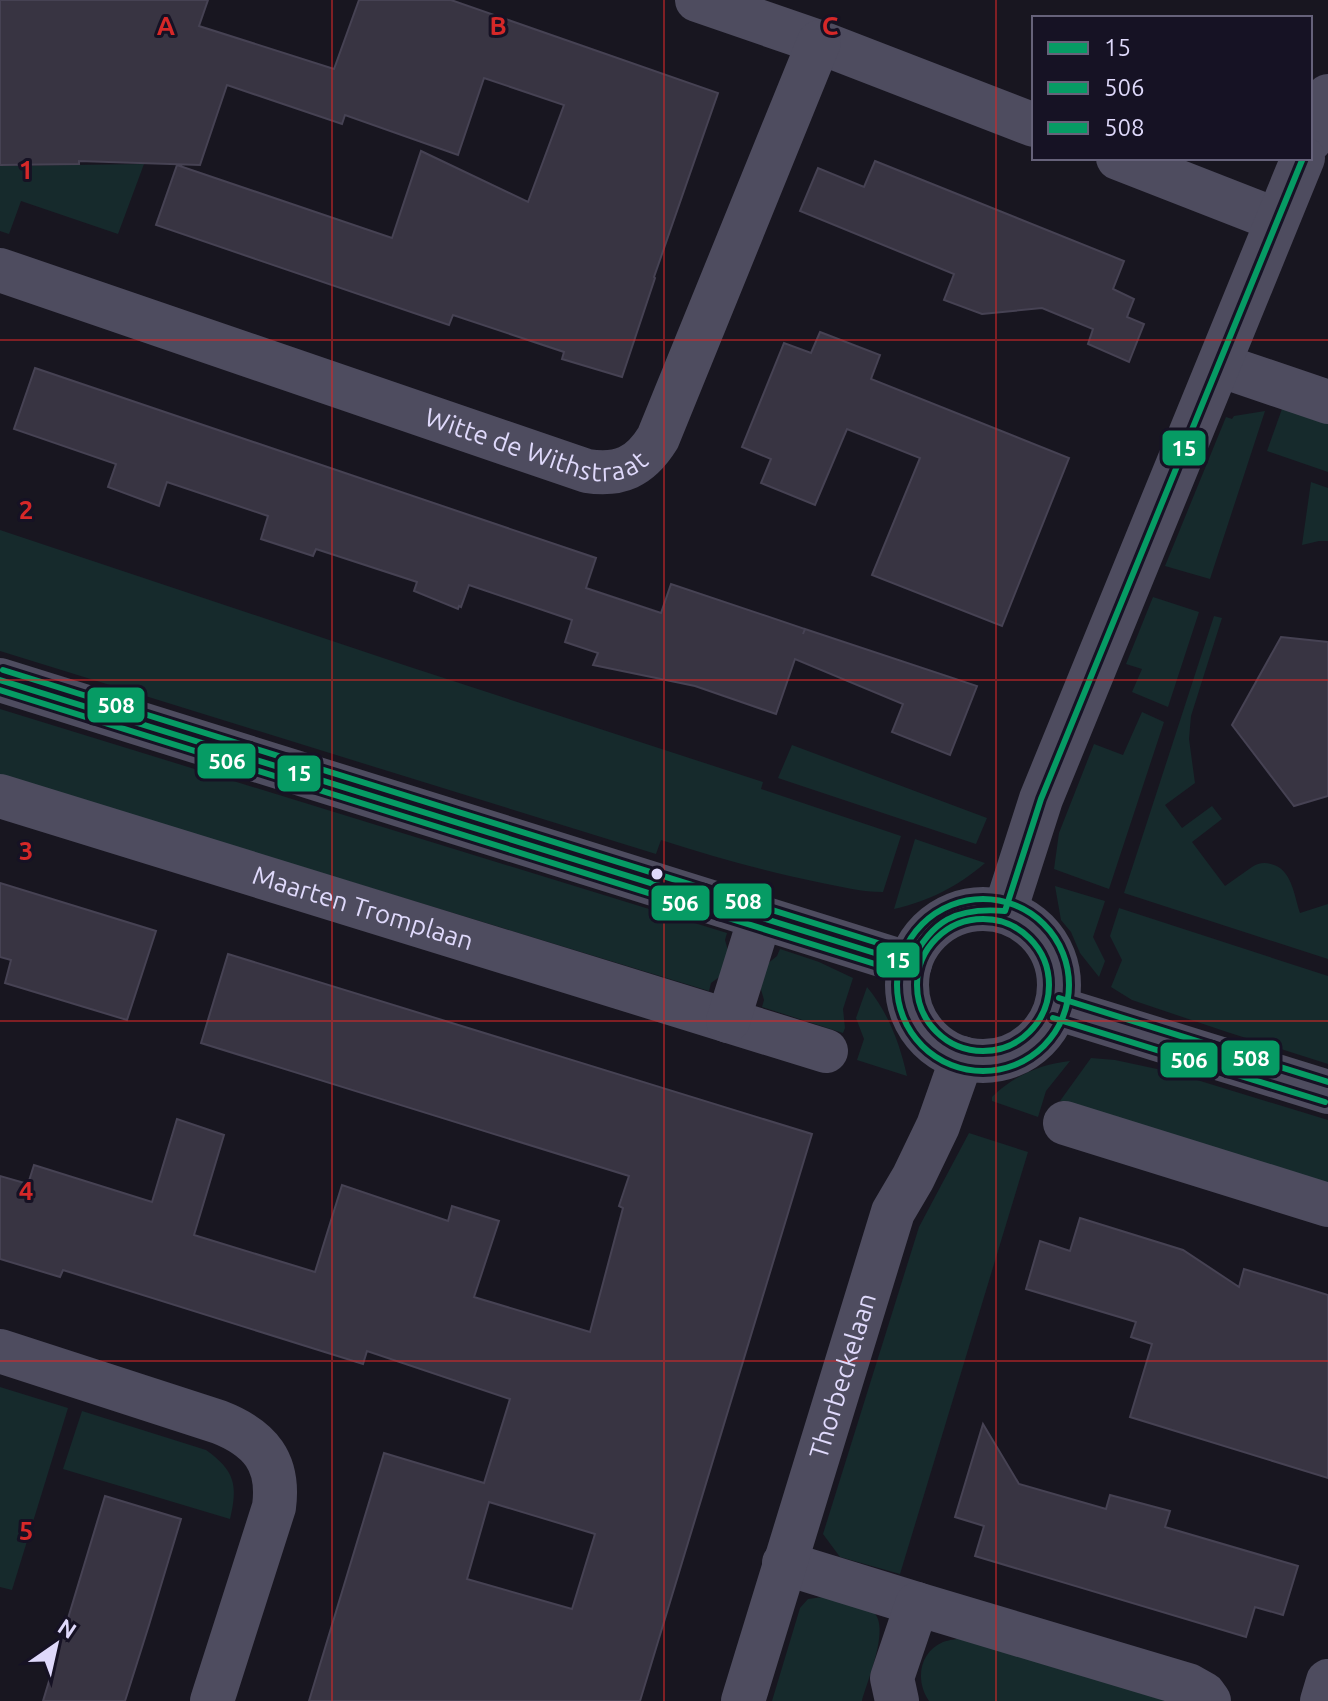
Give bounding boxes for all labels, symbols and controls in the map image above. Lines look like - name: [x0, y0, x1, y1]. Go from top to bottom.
- text: A: [157, 11, 176, 40]
- text: B: [489, 11, 507, 40]
- text: C: [822, 11, 839, 40]
- legend: [1032, 16, 1312, 160]
- text: 15: [1104, 34, 1131, 61]
- text: 506: [1104, 74, 1145, 101]
- text: 508: [1104, 114, 1145, 141]
- text: 1: [19, 155, 33, 184]
- street label: Witte de Withstraat: [421, 402, 653, 486]
- line badge: 15: [1161, 429, 1207, 467]
- text: 15: [1172, 435, 1196, 460]
- text: 2: [19, 495, 33, 524]
- line badge: 508: [86, 686, 146, 724]
- text: 508: [97, 692, 135, 717]
- line badge: 506: [196, 742, 257, 780]
- text: 506: [208, 748, 246, 773]
- line badge: 15: [276, 754, 322, 793]
- text: 15: [287, 760, 311, 785]
- text: 3: [19, 836, 33, 865]
- street label: Maarten Tromplaan: [249, 860, 477, 955]
- unlabelled marker: [649, 866, 665, 882]
- line badge: 508: [712, 882, 773, 920]
- line badge: 506: [650, 884, 711, 922]
- text: 508: [724, 888, 762, 913]
- text: 506: [661, 890, 699, 915]
- line badge: 15: [875, 941, 921, 979]
- text: 15: [886, 947, 910, 972]
- line badge: 508: [1220, 1039, 1281, 1077]
- line badge: 506: [1159, 1041, 1219, 1079]
- text: 508: [1232, 1045, 1270, 1070]
- text: 506: [1170, 1047, 1208, 1072]
- text: 4: [19, 1176, 33, 1205]
- street label: Thorbeckelaan: [803, 1290, 881, 1462]
- text: 5: [19, 1516, 33, 1545]
- north arrow: [16, 1605, 96, 1685]
- text: N: [54, 1613, 81, 1643]

